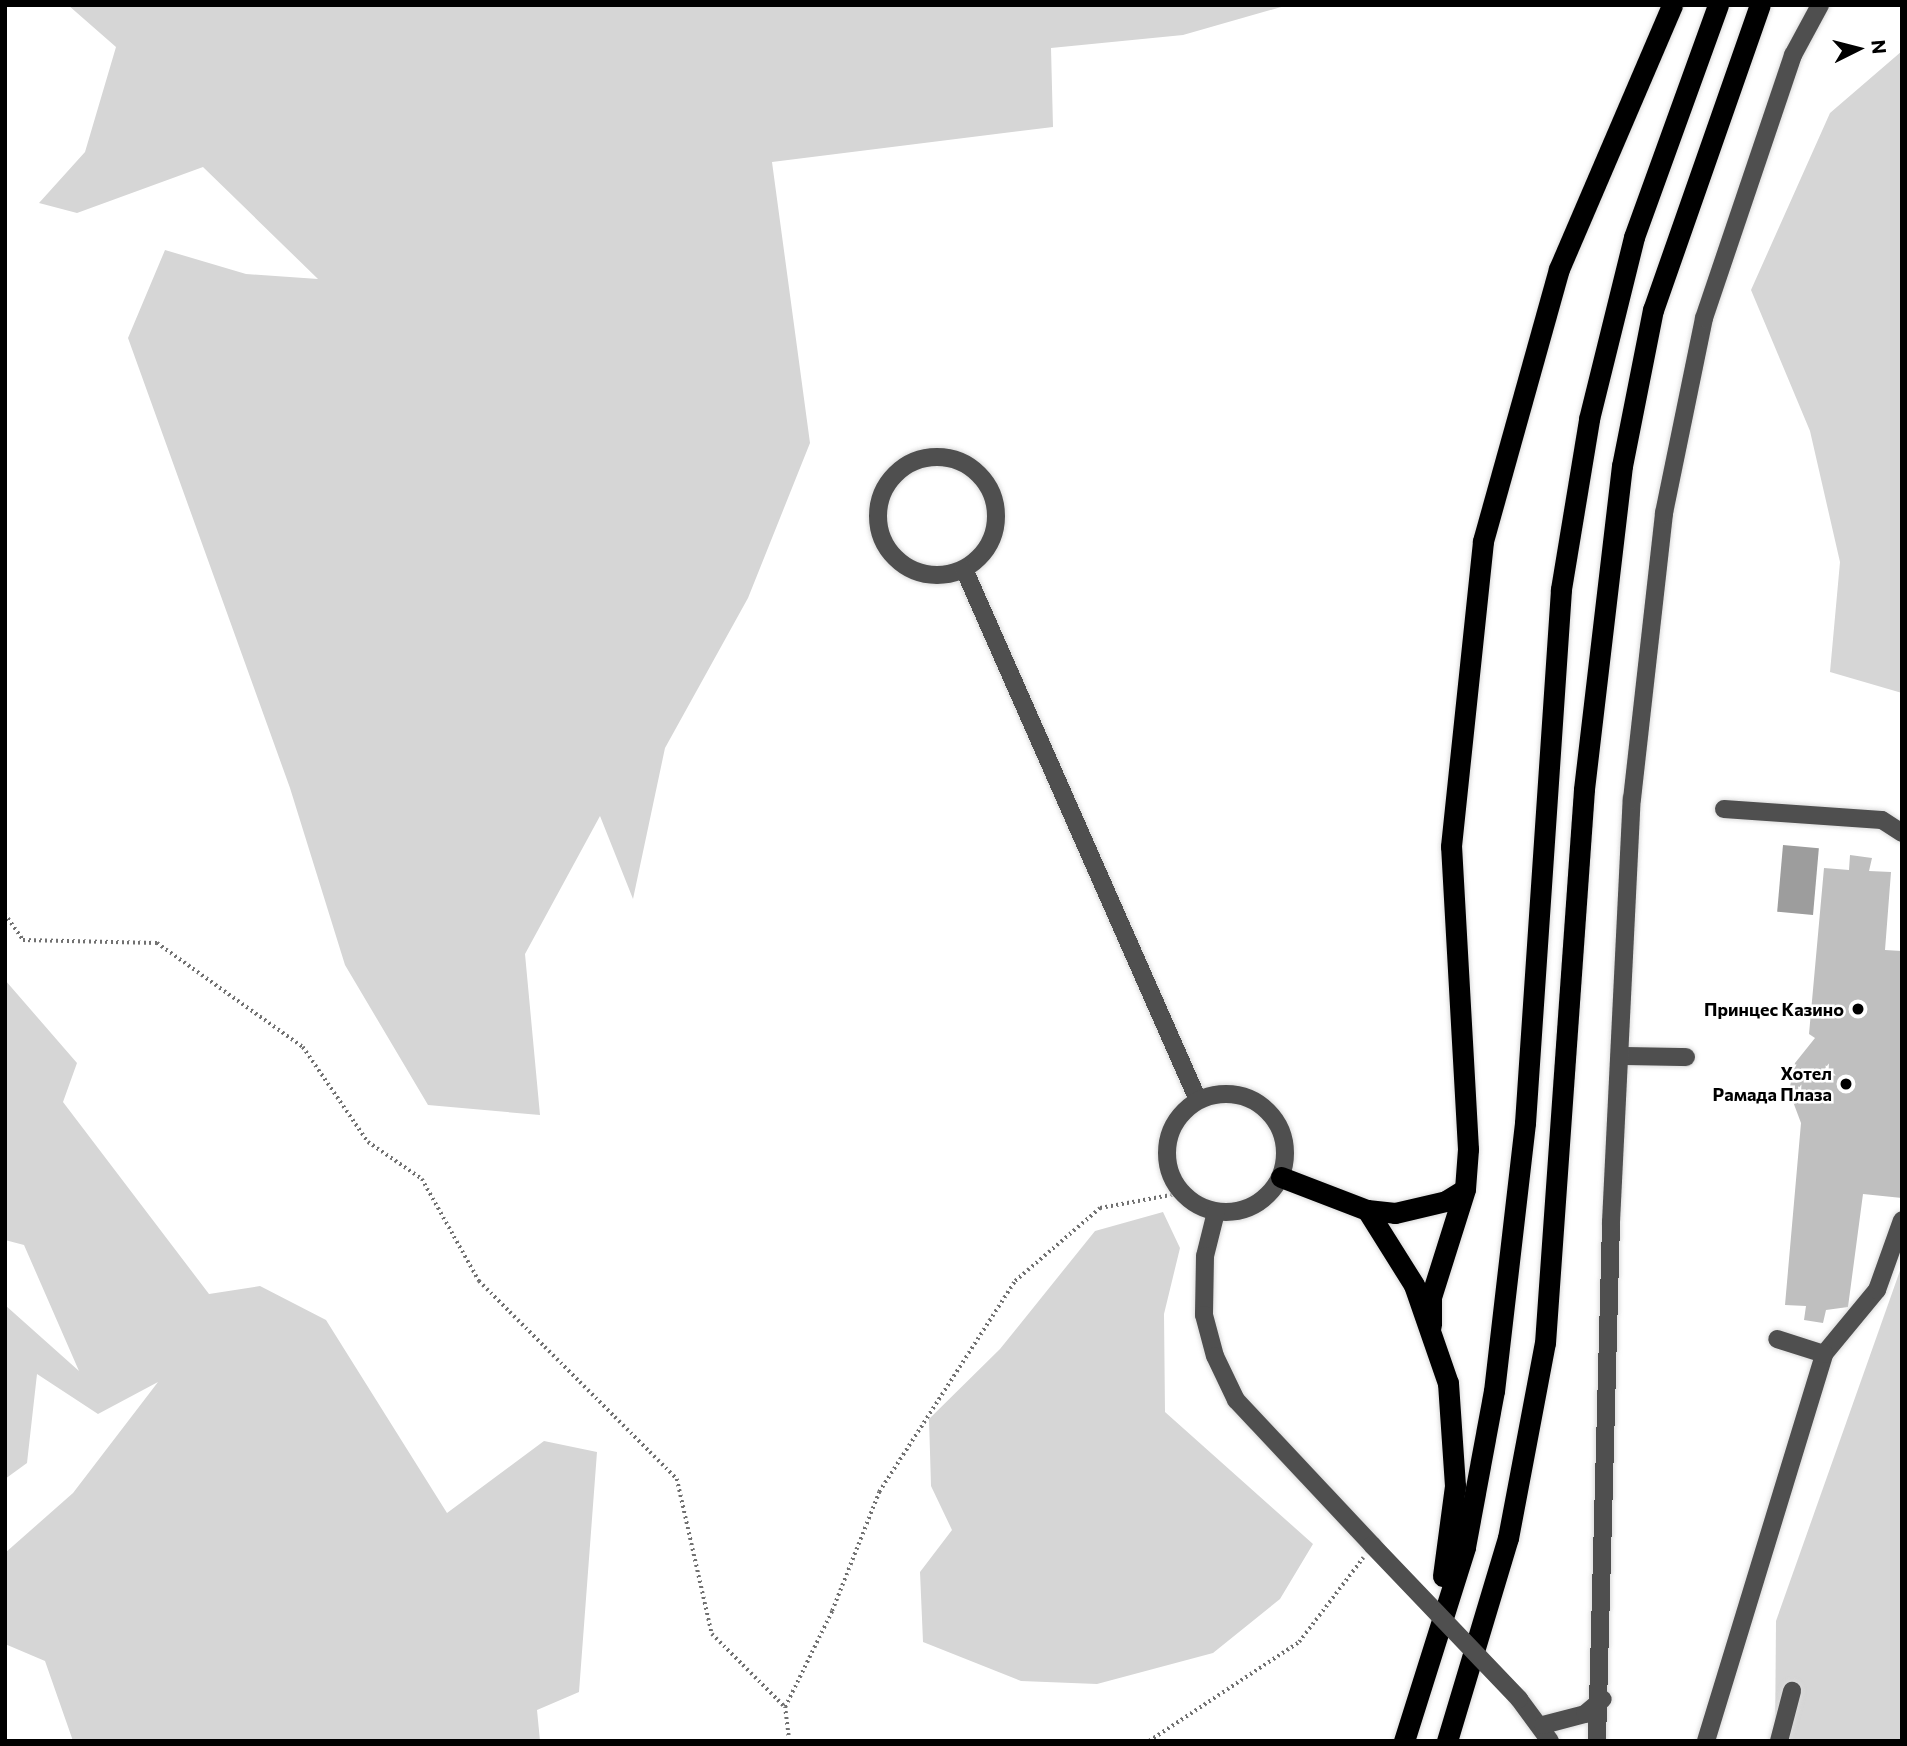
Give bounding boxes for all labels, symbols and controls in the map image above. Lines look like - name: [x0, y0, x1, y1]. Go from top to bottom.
- north arrow: [1823, 14, 1893, 84]
- text: N: [1867, 38, 1892, 55]
- place label: Принцес Казино: [1704, 998, 1844, 1020]
- marker: Принцес Казино: [1850, 1001, 1866, 1017]
- place label: Хотел Рамада Плаза: [1713, 1063, 1832, 1106]
- marker: Хотел Рамада Плаза: [1838, 1076, 1854, 1092]

